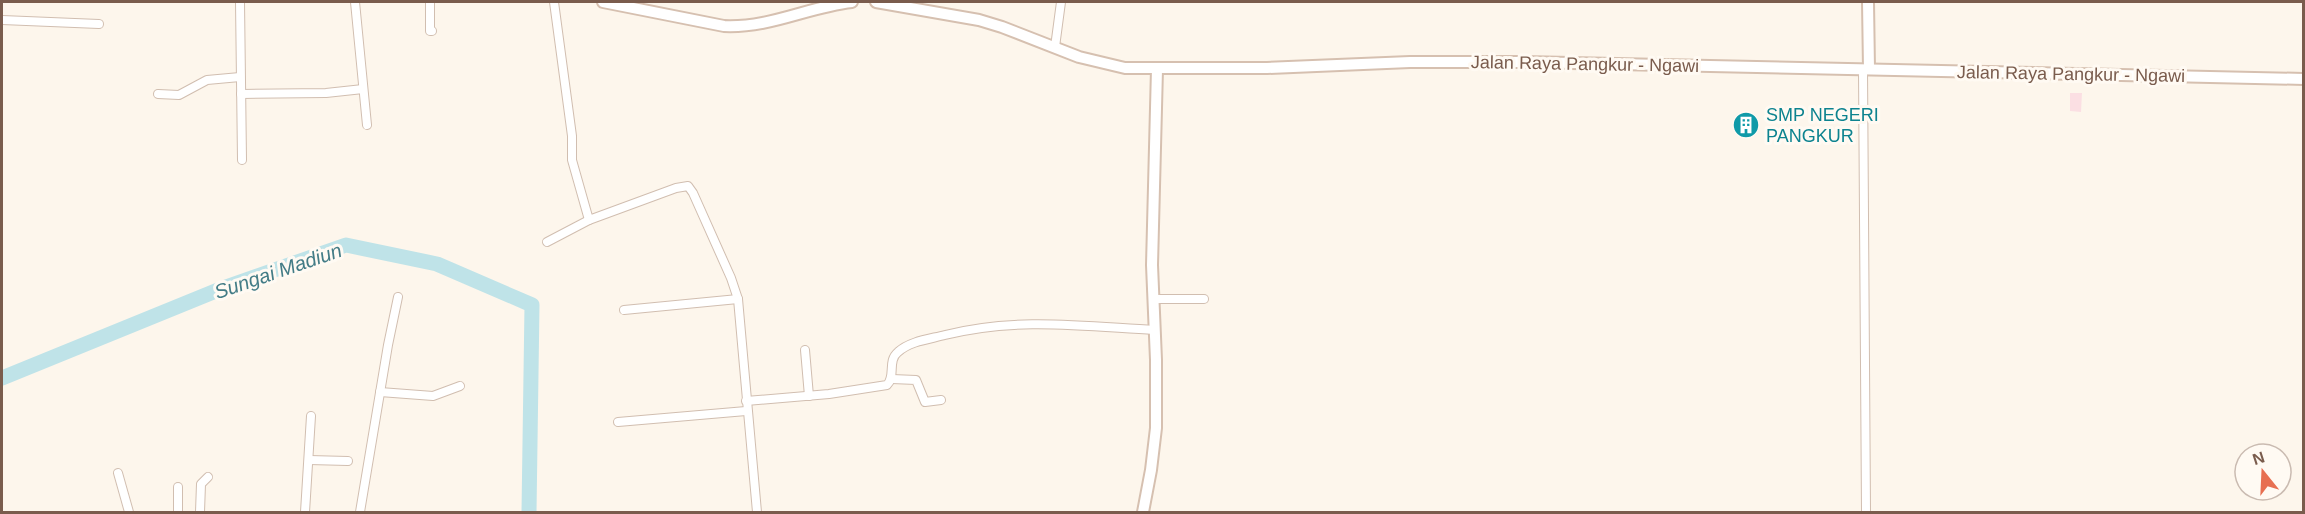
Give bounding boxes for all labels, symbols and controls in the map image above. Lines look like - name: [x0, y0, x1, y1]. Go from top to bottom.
- street label: Jalan Raya Pangkur - Ngawi: [1471, 52, 1699, 76]
- street label: Jalan Raya Pangkur - Ngawi: [1957, 62, 2185, 86]
- place label: SMP NEGERI PANGKUR: [1766, 105, 1879, 146]
- building icon: SMP NEGERI PANGKUR: [1731, 110, 1761, 140]
- water label: Sungai Madiun: [211, 239, 345, 303]
- north arrow: [2233, 442, 2293, 502]
- text: N: [2250, 448, 2267, 468]

